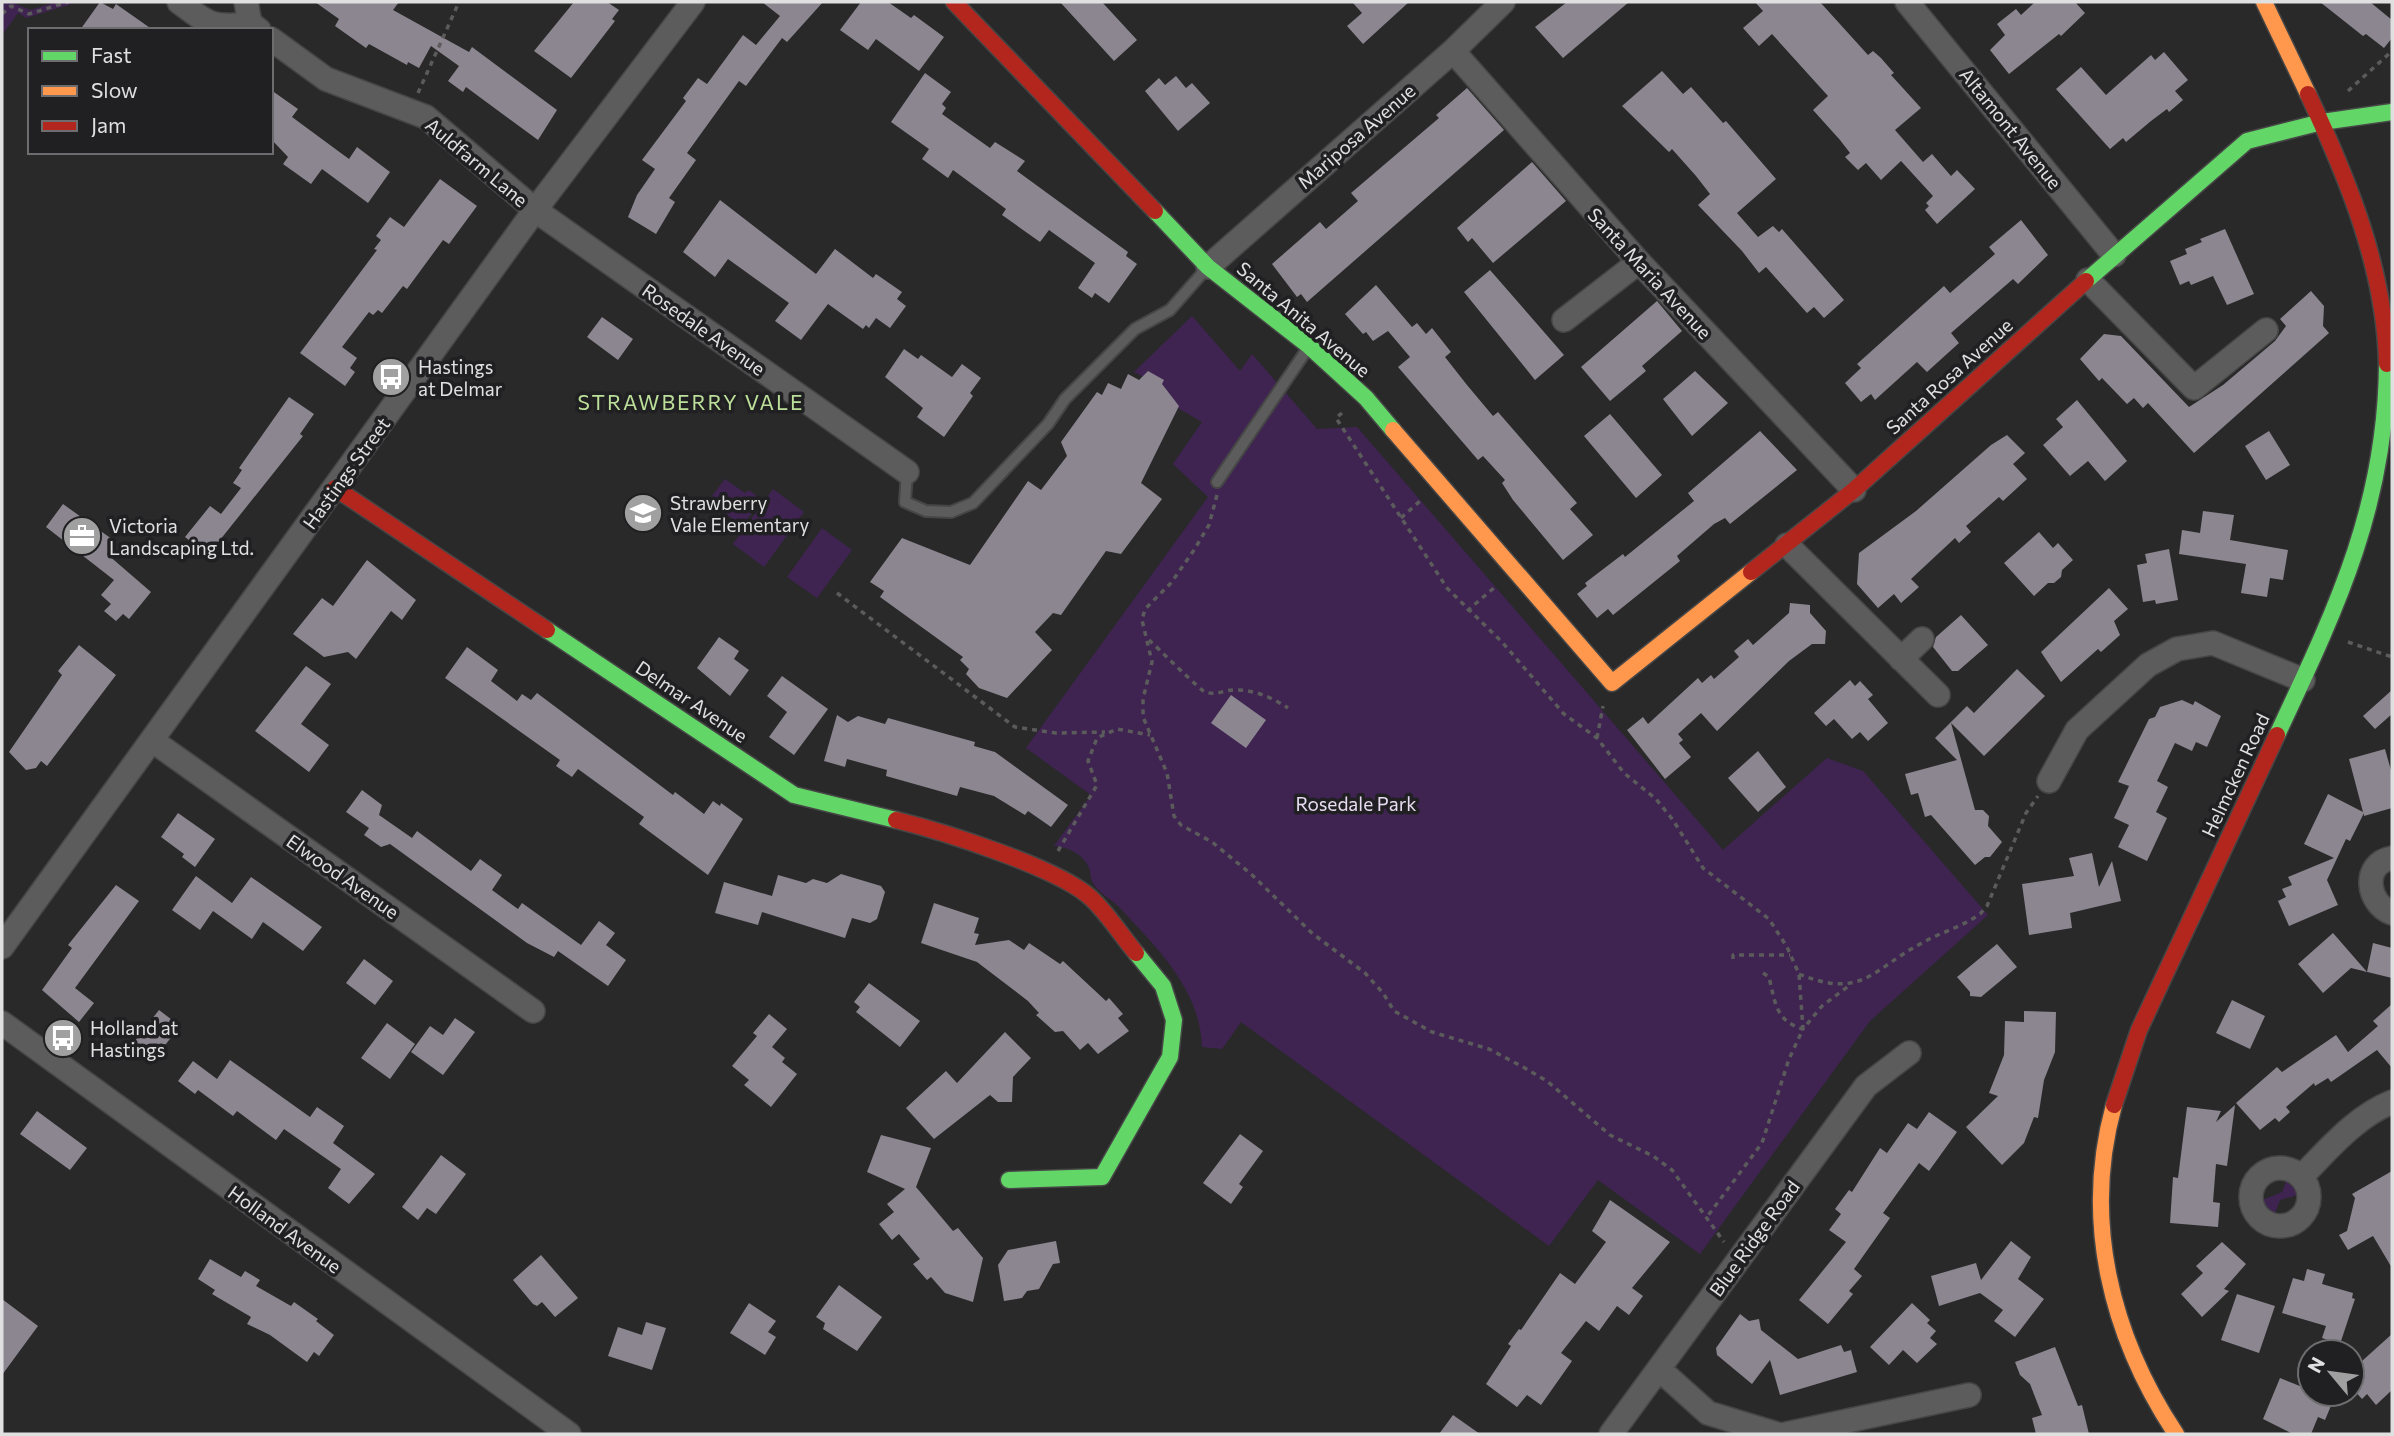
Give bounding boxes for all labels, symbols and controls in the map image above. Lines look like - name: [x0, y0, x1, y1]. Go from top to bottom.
- legend: [28, 28, 273, 154]
- text: Fast: [91, 42, 132, 67]
- street label: Altamont Avenue: [1955, 63, 2067, 193]
- text: Slow: [91, 77, 138, 102]
- street label: Mariposa Avenue: [1292, 79, 1420, 193]
- text: Jam: [91, 112, 126, 137]
- street label: Auldfarm Lane: [421, 113, 533, 211]
- street label: Santa Maria Avenue: [1583, 203, 1717, 343]
- street label: Santa Anita Avenue: [1233, 257, 1375, 381]
- street label: Rosedale Avenue: [638, 278, 770, 380]
- street label: Santa Rosa Avenue: [1881, 313, 2017, 439]
- place label: Hastings at Delmar: [418, 355, 503, 400]
- bus stop icon: Hastings at Delmar: [370, 356, 412, 398]
- district label: STRAWBERRY VALE: [577, 389, 805, 414]
- street label: Hastings Street: [298, 412, 394, 533]
- place label: Strawberry Vale Elementary: [670, 491, 809, 536]
- school or university icon: Strawberry Vale Elementary: [622, 492, 664, 534]
- place label: Victoria Landscaping Ltd.: [109, 514, 254, 559]
- office icon: Victoria Landscaping Ltd.: [61, 515, 103, 557]
- street label: Delmar Avenue: [632, 655, 752, 747]
- street label: Helmcken Road: [2196, 709, 2274, 841]
- park label: Rosedale Park: [1295, 792, 1417, 815]
- street label: Elwood Avenue: [282, 829, 404, 923]
- place label: Holland at Hastings: [90, 1016, 179, 1061]
- bus stop icon: Holland at Hastings: [42, 1017, 84, 1059]
- street label: Blue Ridge Road: [1704, 1175, 1804, 1301]
- street label: Holland Avenue: [224, 1180, 346, 1278]
- north arrow: [2296, 1338, 2366, 1408]
- text: N: [2302, 1353, 2329, 1376]

